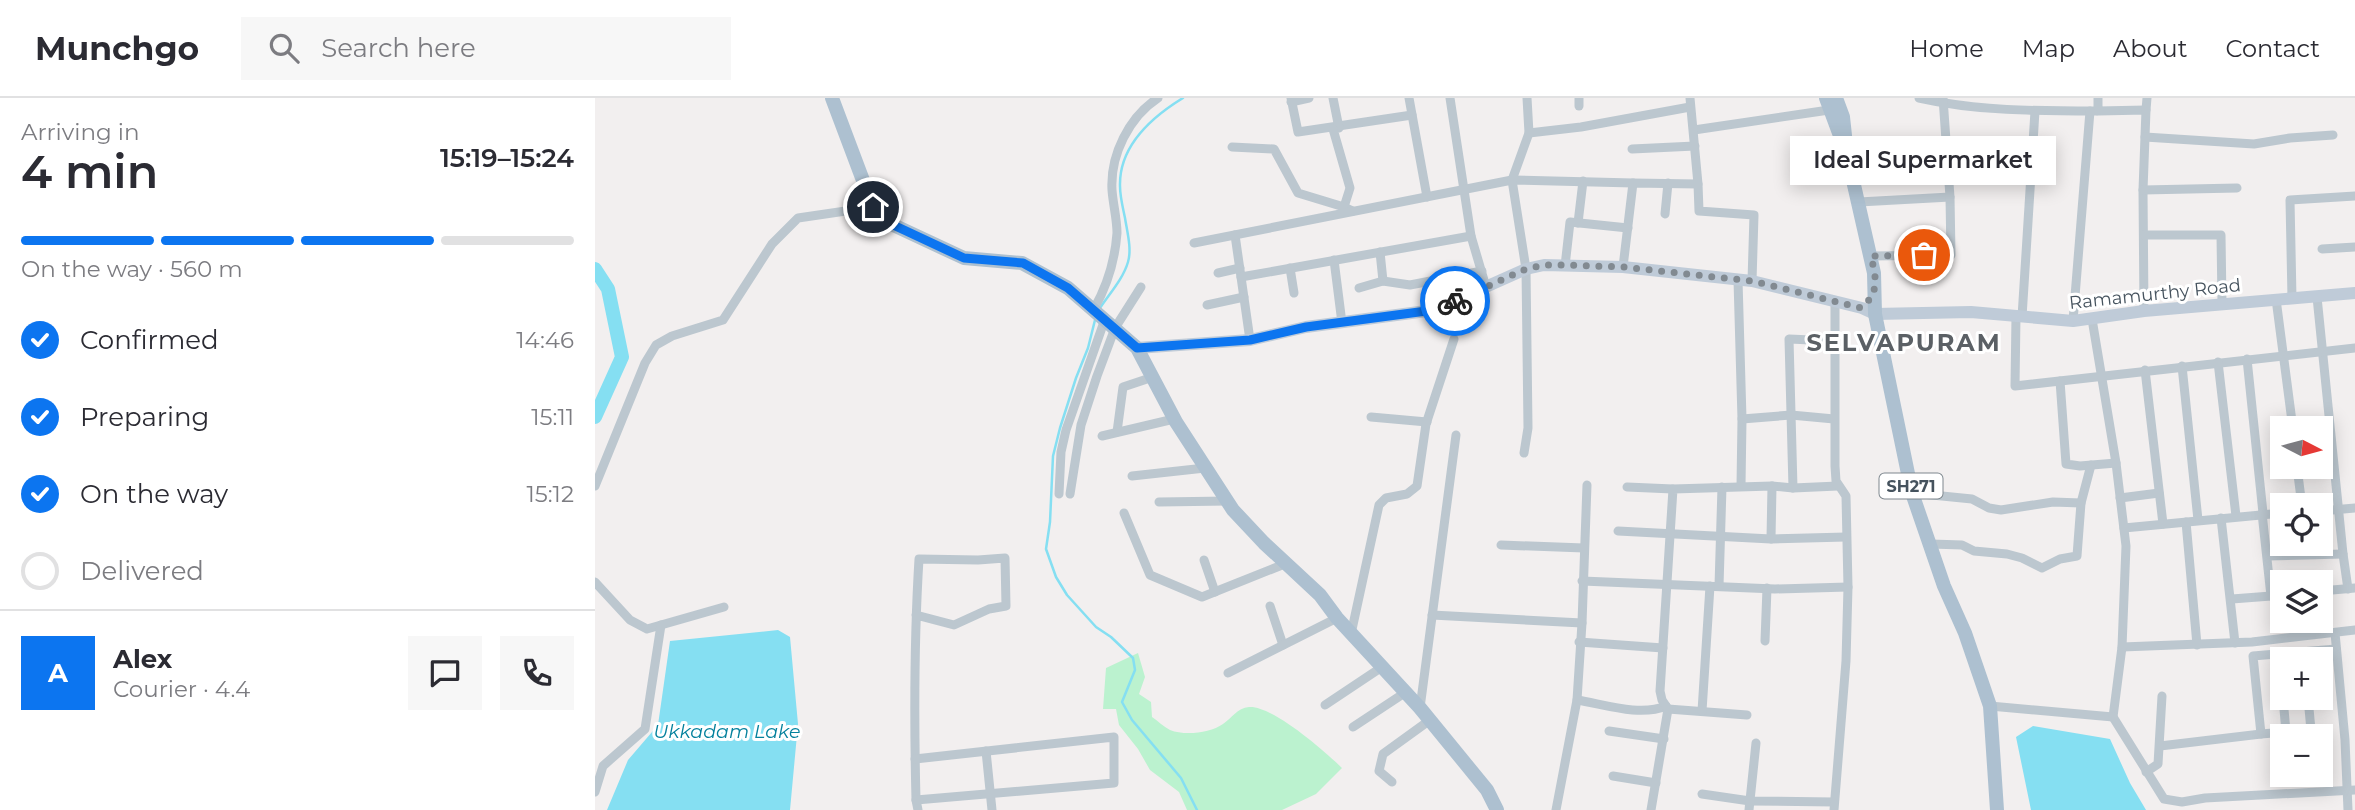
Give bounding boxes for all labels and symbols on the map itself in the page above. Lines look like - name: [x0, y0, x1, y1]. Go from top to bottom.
- callout: Ideal Supermarket: [1791, 136, 2057, 185]
- pin: [843, 177, 903, 237]
- pin: [1894, 225, 1954, 285]
- courier: [1420, 266, 1490, 336]
- street label: Ramamurthy Road: [2068, 274, 2242, 314]
- district label: SELVAPURAM: [1806, 328, 2002, 357]
- north arrow: [2270, 416, 2333, 480]
- road number: SH271: [1879, 474, 1943, 498]
- water label: Ukkadam Lake: [654, 720, 800, 743]

